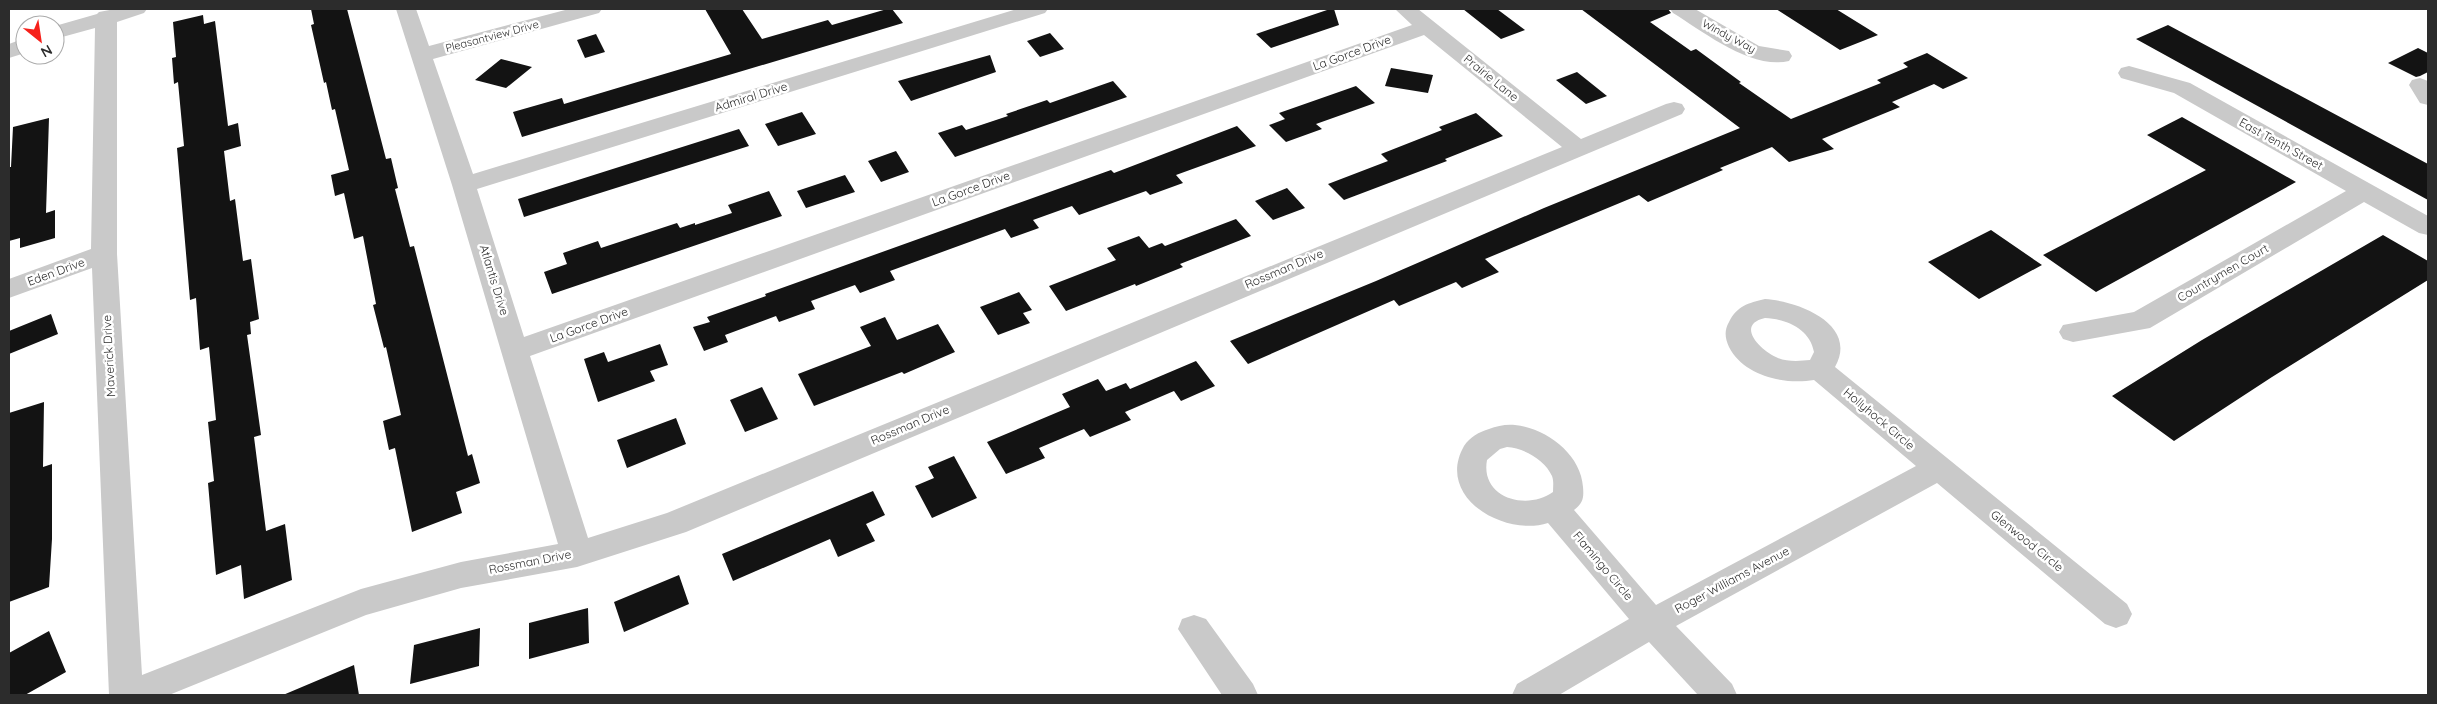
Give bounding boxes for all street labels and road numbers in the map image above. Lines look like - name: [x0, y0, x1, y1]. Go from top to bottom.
- street label: Windy Way: [1700, 16, 1758, 56]
- street label: Pleasantview Drive: [444, 17, 540, 55]
- street label: La Gorce Drive: [1311, 31, 1393, 74]
- street label: Prairie Lane: [1461, 51, 1522, 104]
- street label: Admiral Drive: [713, 78, 789, 115]
- street label: East Tenth Street: [2237, 114, 2326, 173]
- street label: La Gorce Drive: [930, 167, 1012, 210]
- street label: Countrymen Court: [2174, 240, 2271, 305]
- street label: Atlantis Drive: [477, 243, 512, 317]
- street label: Rossman Drive: [1242, 245, 1326, 292]
- street label: Eden Drive: [25, 254, 87, 289]
- street label: La Gorce Drive: [548, 303, 630, 346]
- street label: Maverick Drive: [99, 314, 118, 397]
- street label: Hollyhock Circle: [1841, 384, 1918, 453]
- street label: Rossman Drive: [868, 401, 952, 448]
- street label: Glenwood Circle: [1988, 507, 2067, 575]
- street label: Flamingo Circle: [1570, 528, 1637, 603]
- street label: Roger Williams Avenue: [1672, 543, 1792, 616]
- street label: Rossman Drive: [487, 546, 573, 577]

